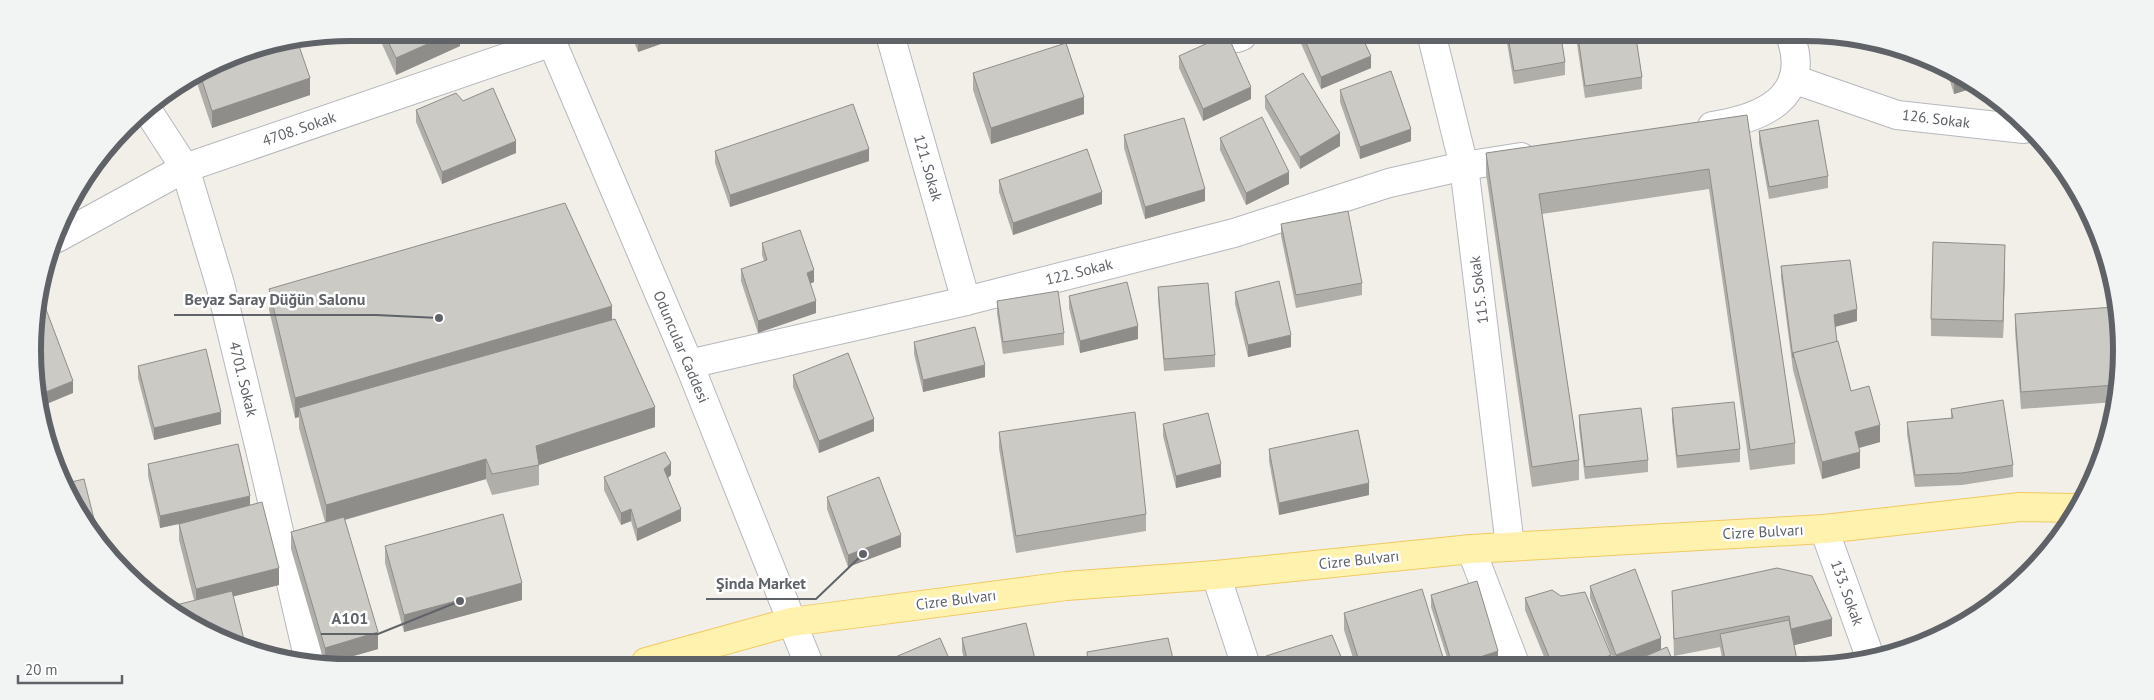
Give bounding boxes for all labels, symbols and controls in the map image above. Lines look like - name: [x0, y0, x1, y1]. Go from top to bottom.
- street label: 126. Sokak: [1901, 105, 1972, 132]
- street label: 4708. Sokak: [260, 107, 339, 150]
- street label: 121. Sokak: [910, 132, 947, 204]
- street label: 122. Sokak: [1043, 254, 1115, 289]
- street label: 115. Sokak: [1465, 254, 1492, 325]
- callout: Beyaz Saray Düğün Salonu: [174, 284, 376, 315]
- street label: Oduncular Caddesi: [649, 288, 714, 406]
- text: Beyaz Saray Düğün Salonu: [185, 289, 365, 309]
- street label: 4701. Sokak: [225, 339, 262, 419]
- street label: Cizre Bulvarı: [1722, 520, 1804, 543]
- street label: Cizre Bulvarı: [1318, 546, 1400, 573]
- street label: 133. Sokak: [1827, 557, 1868, 629]
- callout: Şinda Market: [706, 568, 816, 599]
- text: Şinda Market: [716, 573, 806, 593]
- street label: Cizre Bulvarı: [915, 585, 997, 614]
- callout: A101: [321, 603, 378, 634]
- text: A101: [332, 608, 368, 628]
- scale bar: [18, 652, 121, 684]
- text: 20 m: [25, 660, 58, 679]

